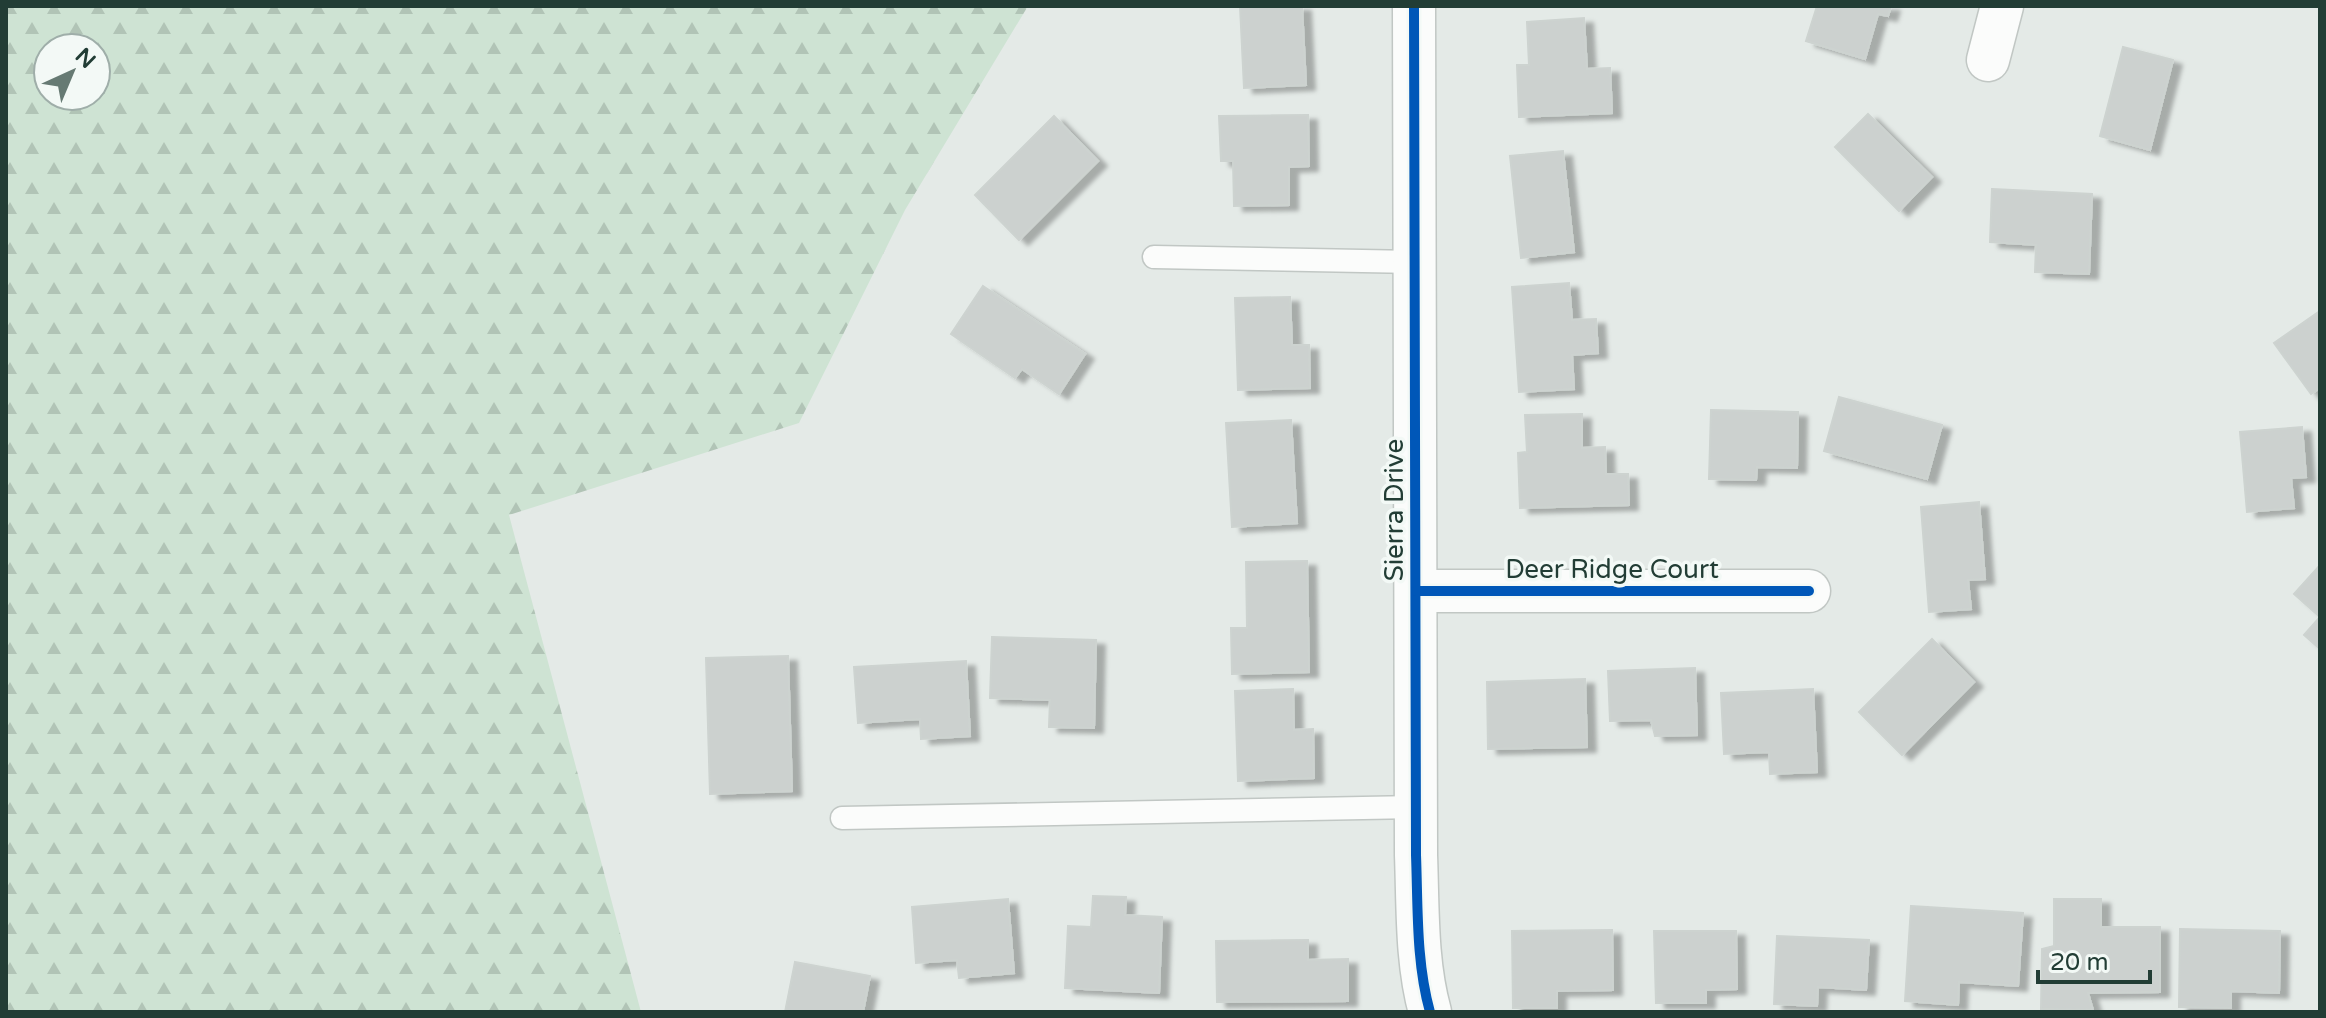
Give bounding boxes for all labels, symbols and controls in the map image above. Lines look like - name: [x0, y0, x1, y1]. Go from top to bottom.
- north arrow: [32, 32, 112, 112]
- text: N: [70, 43, 101, 74]
- street label: Sierra Drive: [1379, 439, 1410, 581]
- street label: Deer Ridge Court: [1505, 554, 1719, 585]
- scale bar: [2038, 934, 2150, 984]
- text: 20 m: [2050, 948, 2108, 977]

